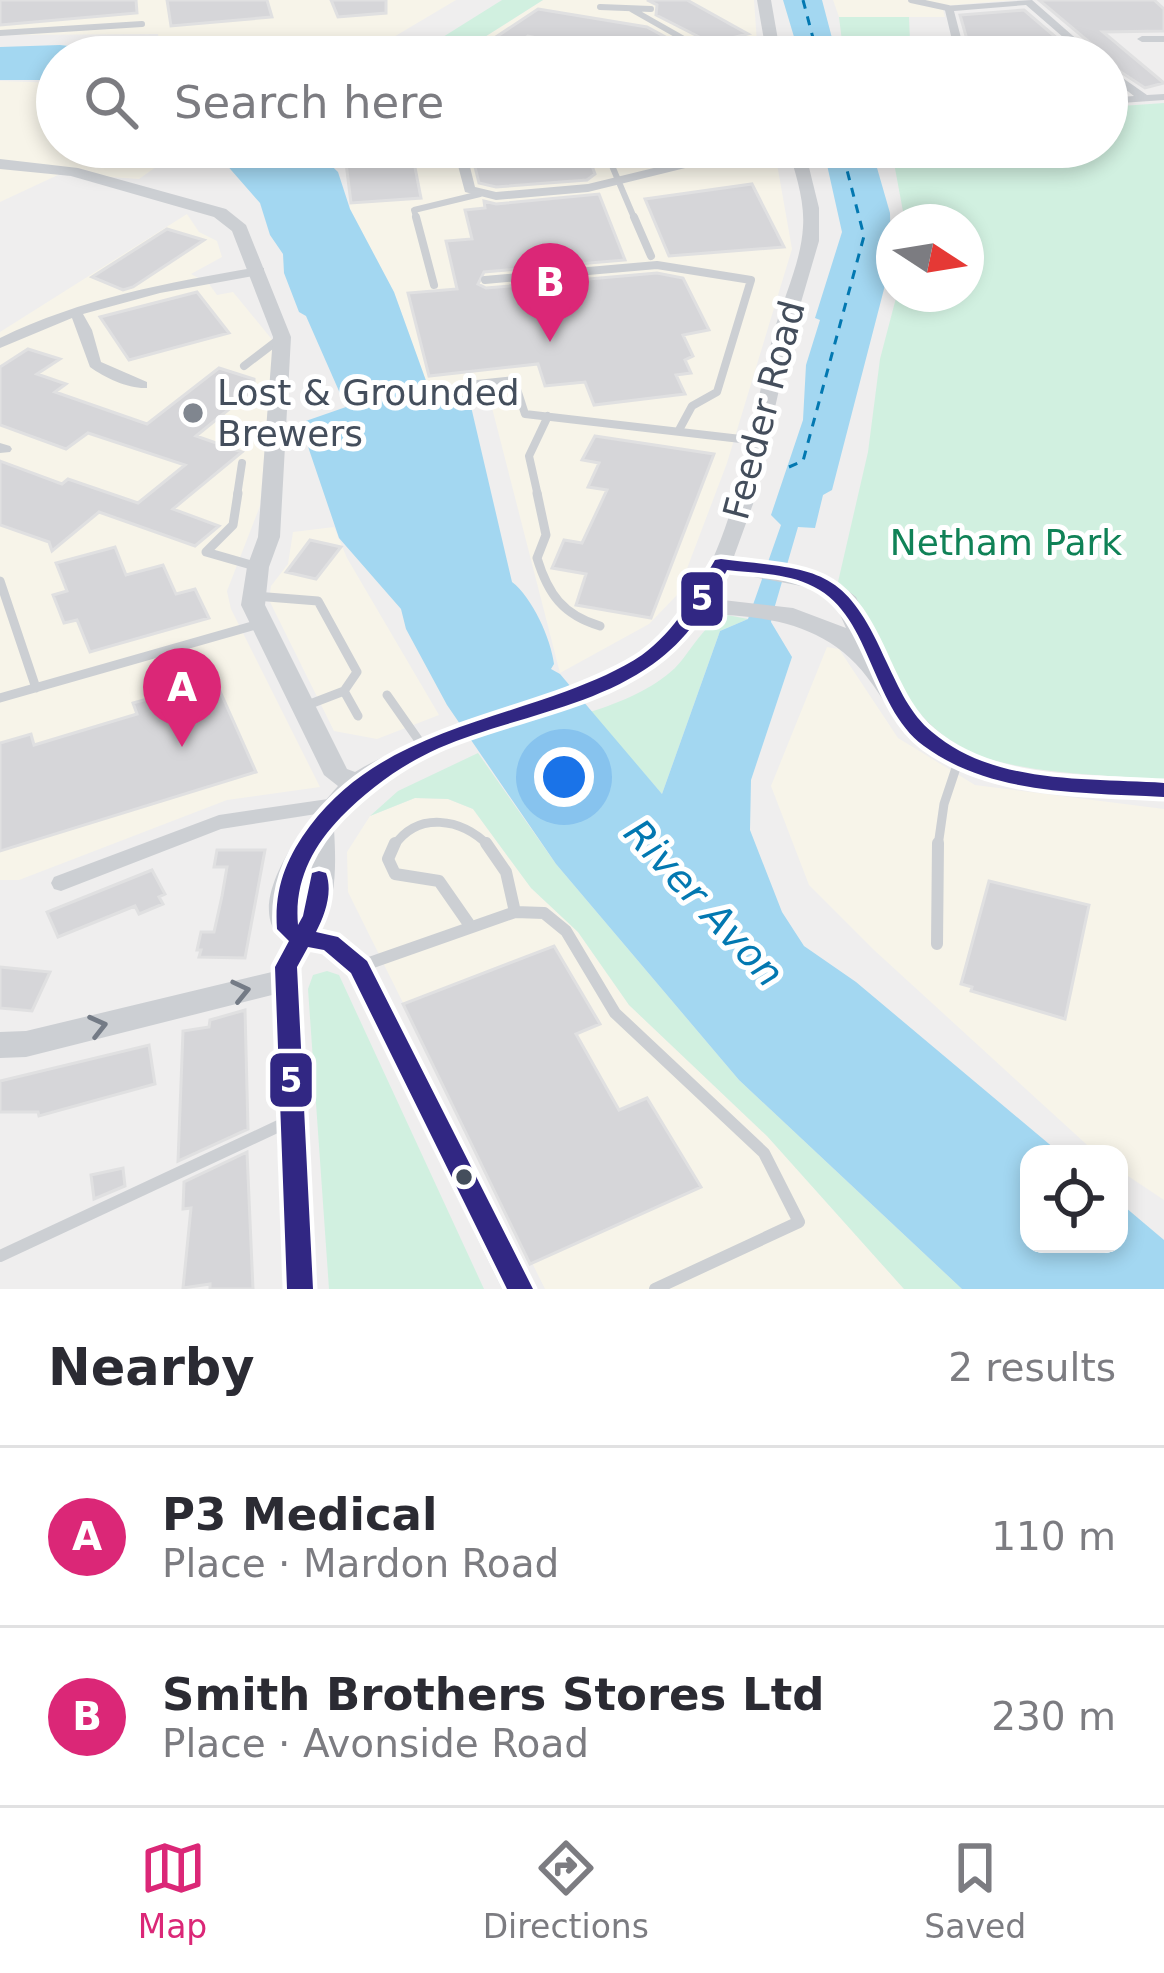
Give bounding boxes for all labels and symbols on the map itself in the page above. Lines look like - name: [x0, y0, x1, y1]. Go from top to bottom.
- north arrow: [876, 204, 984, 312]
- pin: B: [511, 243, 589, 342]
- street label: Feeder Road: [715, 296, 813, 524]
- place label: Lost & Grounded Brewers: [217, 372, 520, 454]
- marker: Lost & Grounded Brewers: [180, 400, 206, 426]
- park label: Netham Park: [890, 522, 1122, 563]
- line badge: 5: [679, 570, 725, 628]
- text: 5: [691, 579, 713, 618]
- pin: A: [143, 648, 221, 747]
- your location: [534, 747, 594, 807]
- water label: River Avon: [615, 810, 793, 996]
- one-way arrow: [231, 980, 251, 1005]
- one-way arrow: [88, 1015, 108, 1040]
- line badge: 5: [268, 1051, 314, 1109]
- text: 5: [280, 1061, 302, 1100]
- unlabelled marker: [453, 1166, 475, 1188]

